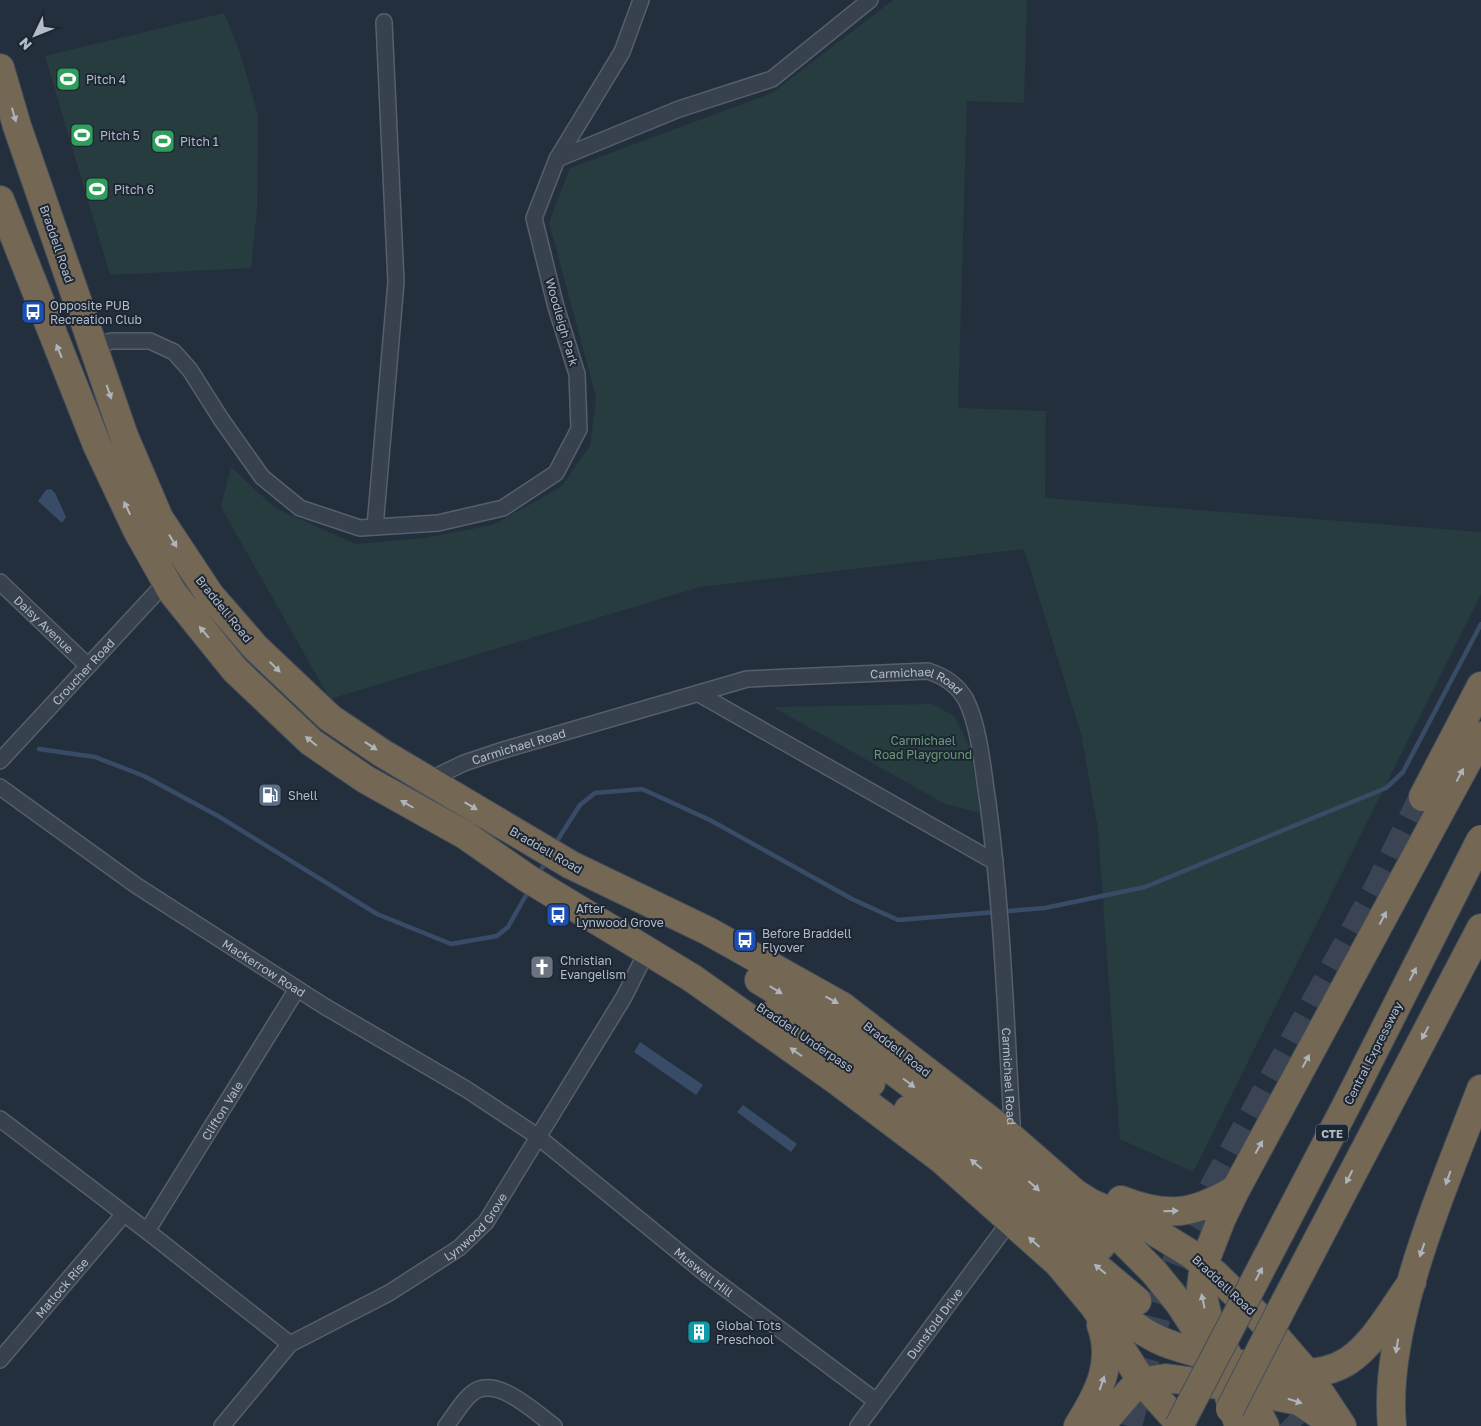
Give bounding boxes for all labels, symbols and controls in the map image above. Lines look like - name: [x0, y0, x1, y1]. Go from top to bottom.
- north arrow: [10, 10, 60, 60]
- text: N: [15, 35, 35, 54]
- sports icon: Pitch 4: [55, 66, 81, 92]
- place label: Pitch 4: [86, 72, 126, 87]
- one-way arrow: [10, 107, 18, 122]
- sports icon: Pitch 5: [69, 122, 95, 148]
- place label: Pitch 5: [100, 128, 140, 143]
- sports icon: Pitch 1: [150, 128, 176, 154]
- place label: Pitch 1: [180, 134, 219, 149]
- sports icon: Pitch 6: [84, 176, 110, 202]
- place label: Pitch 6: [114, 182, 154, 197]
- street label: Braddell Road: [37, 203, 77, 285]
- street label: Woodleigh Park: [542, 276, 582, 368]
- place label: Opposite PUB Recreation Club: [50, 298, 142, 327]
- bus stop icon: Opposite PUB Recreation Club: [20, 299, 46, 325]
- one-way arrow: [55, 344, 63, 358]
- one-way arrow: [105, 385, 113, 400]
- one-way arrow: [123, 501, 131, 515]
- one-way arrow: [169, 534, 178, 547]
- street label: Braddell Road: [193, 573, 255, 645]
- street label: Daisy Avenue: [11, 592, 77, 656]
- one-way arrow: [198, 626, 209, 639]
- street label: Croucher Road: [48, 635, 117, 708]
- one-way arrow: [269, 661, 281, 673]
- street label: Carmichael Road: [870, 663, 966, 697]
- street label: Carmichael Road: [470, 725, 567, 767]
- park label: Carmichael Road Playground: [874, 733, 972, 762]
- one-way arrow: [305, 735, 318, 746]
- one-way arrow: [364, 741, 378, 751]
- one-way arrow: [1456, 768, 1464, 783]
- fuel station icon: Shell: [257, 782, 283, 808]
- place label: Shell: [288, 788, 318, 803]
- one-way arrow: [399, 800, 414, 808]
- one-way arrow: [464, 801, 478, 810]
- street label: Braddell Road: [507, 823, 585, 877]
- place label: After Lynwood Grove: [576, 901, 664, 930]
- bus stop icon: After Lynwood Grove: [545, 902, 571, 928]
- one-way arrow: [1379, 911, 1387, 926]
- place label: Before Braddell Flyover: [762, 926, 852, 955]
- bus stop icon: Before Braddell Flyover: [732, 927, 758, 953]
- street label: Mackerrow Road: [220, 935, 308, 1000]
- place label: Christian Evangelism: [560, 953, 626, 982]
- church icon: Christian Evangelism: [529, 954, 555, 980]
- one-way arrow: [1409, 967, 1417, 981]
- one-way arrow: [769, 985, 782, 995]
- one-way arrow: [825, 996, 838, 1005]
- street label: Braddell Underpass: [754, 999, 856, 1075]
- street label: Central Expressway: [1341, 999, 1406, 1107]
- street label: Braddell Road: [860, 1018, 934, 1080]
- one-way arrow: [1421, 1026, 1429, 1040]
- street label: Carmichael Road: [999, 1027, 1020, 1125]
- one-way arrow: [789, 1047, 803, 1057]
- one-way arrow: [1301, 1055, 1310, 1068]
- street label: Clifton Vale: [198, 1078, 246, 1143]
- one-way arrow: [902, 1078, 916, 1088]
- road number: CTE: [1316, 1124, 1348, 1142]
- one-way arrow: [1255, 1140, 1263, 1154]
- one-way arrow: [970, 1159, 982, 1170]
- one-way arrow: [1345, 1170, 1354, 1183]
- one-way arrow: [1444, 1171, 1452, 1186]
- one-way arrow: [1028, 1180, 1040, 1192]
- street label: Lynwood Grove: [441, 1190, 510, 1263]
- one-way arrow: [1164, 1207, 1180, 1215]
- one-way arrow: [1028, 1237, 1040, 1248]
- one-way arrow: [1418, 1242, 1426, 1257]
- street label: Muswell Hill: [671, 1244, 737, 1300]
- street label: Braddell Road: [1189, 1252, 1259, 1318]
- street label: Matlock Rise: [32, 1255, 91, 1321]
- one-way arrow: [1094, 1263, 1106, 1275]
- one-way arrow: [1254, 1267, 1263, 1281]
- street label: Dunsfold Drive: [903, 1285, 966, 1362]
- one-way arrow: [1199, 1293, 1207, 1308]
- place label: Global Tots Preschool: [716, 1318, 781, 1347]
- building icon: Global Tots Preschool: [686, 1319, 712, 1345]
- one-way arrow: [1393, 1339, 1401, 1355]
- one-way arrow: [1099, 1376, 1106, 1391]
- one-way arrow: [1287, 1398, 1302, 1405]

